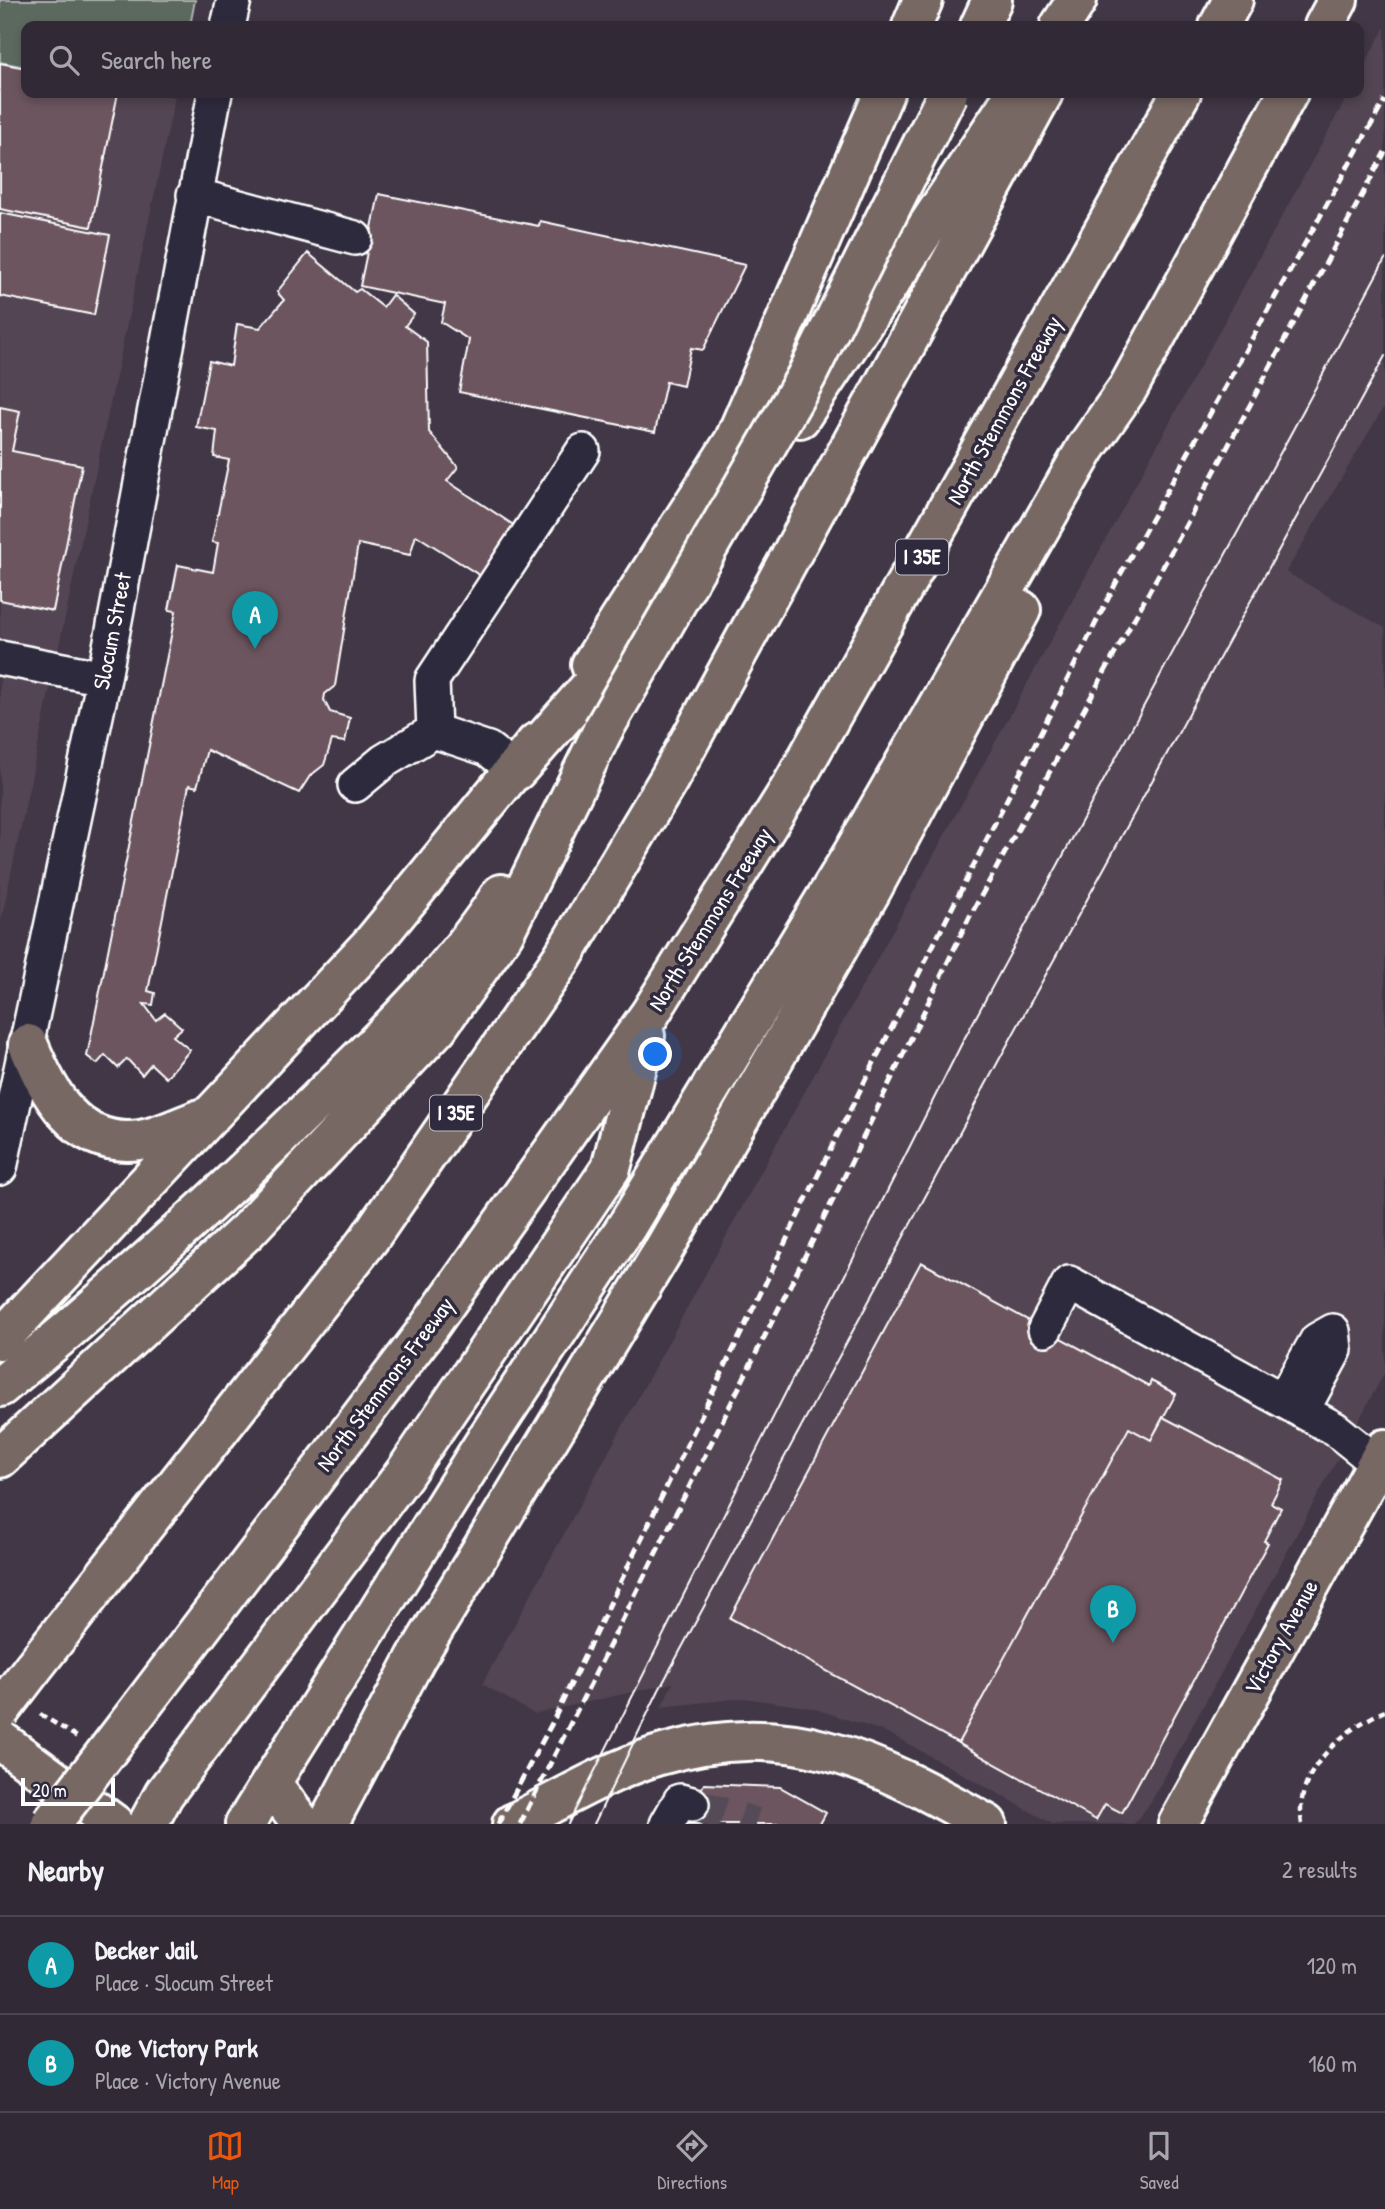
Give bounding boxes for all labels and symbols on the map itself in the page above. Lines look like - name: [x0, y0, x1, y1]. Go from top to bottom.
- street label: North Stemmons Freeway: [939, 310, 1068, 510]
- road number: I 35E: [896, 540, 948, 574]
- street label: Slocum Street: [85, 569, 138, 692]
- pin: A: [232, 591, 278, 649]
- street label: North Stemmons Freeway: [640, 821, 779, 1016]
- your location: [638, 1037, 672, 1071]
- road number: I 35E: [430, 1096, 482, 1130]
- street label: North Stemmons Freeway: [309, 1290, 461, 1477]
- street label: Victory Avenue: [1236, 1574, 1325, 1700]
- pin: B: [1090, 1585, 1136, 1643]
- scale bar: [21, 1775, 116, 1807]

